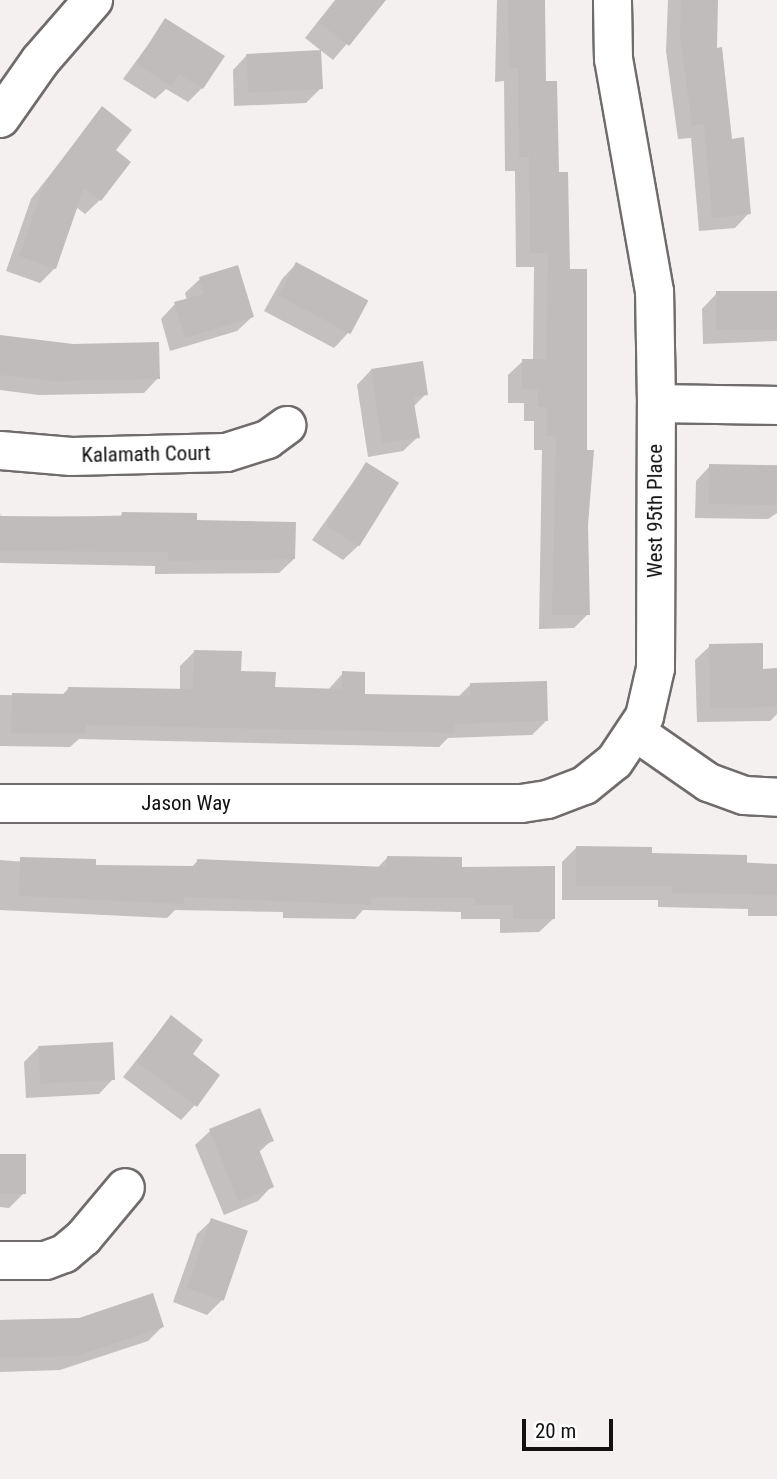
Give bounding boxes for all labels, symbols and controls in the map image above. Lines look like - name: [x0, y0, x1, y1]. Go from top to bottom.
- street label: Kalamath Court: [81, 440, 211, 468]
- street label: West 95th Place: [642, 444, 668, 578]
- street label: Jason Way: [141, 790, 231, 816]
- scale bar: [525, 1406, 616, 1450]
- text: 20 m: [535, 1419, 576, 1443]

